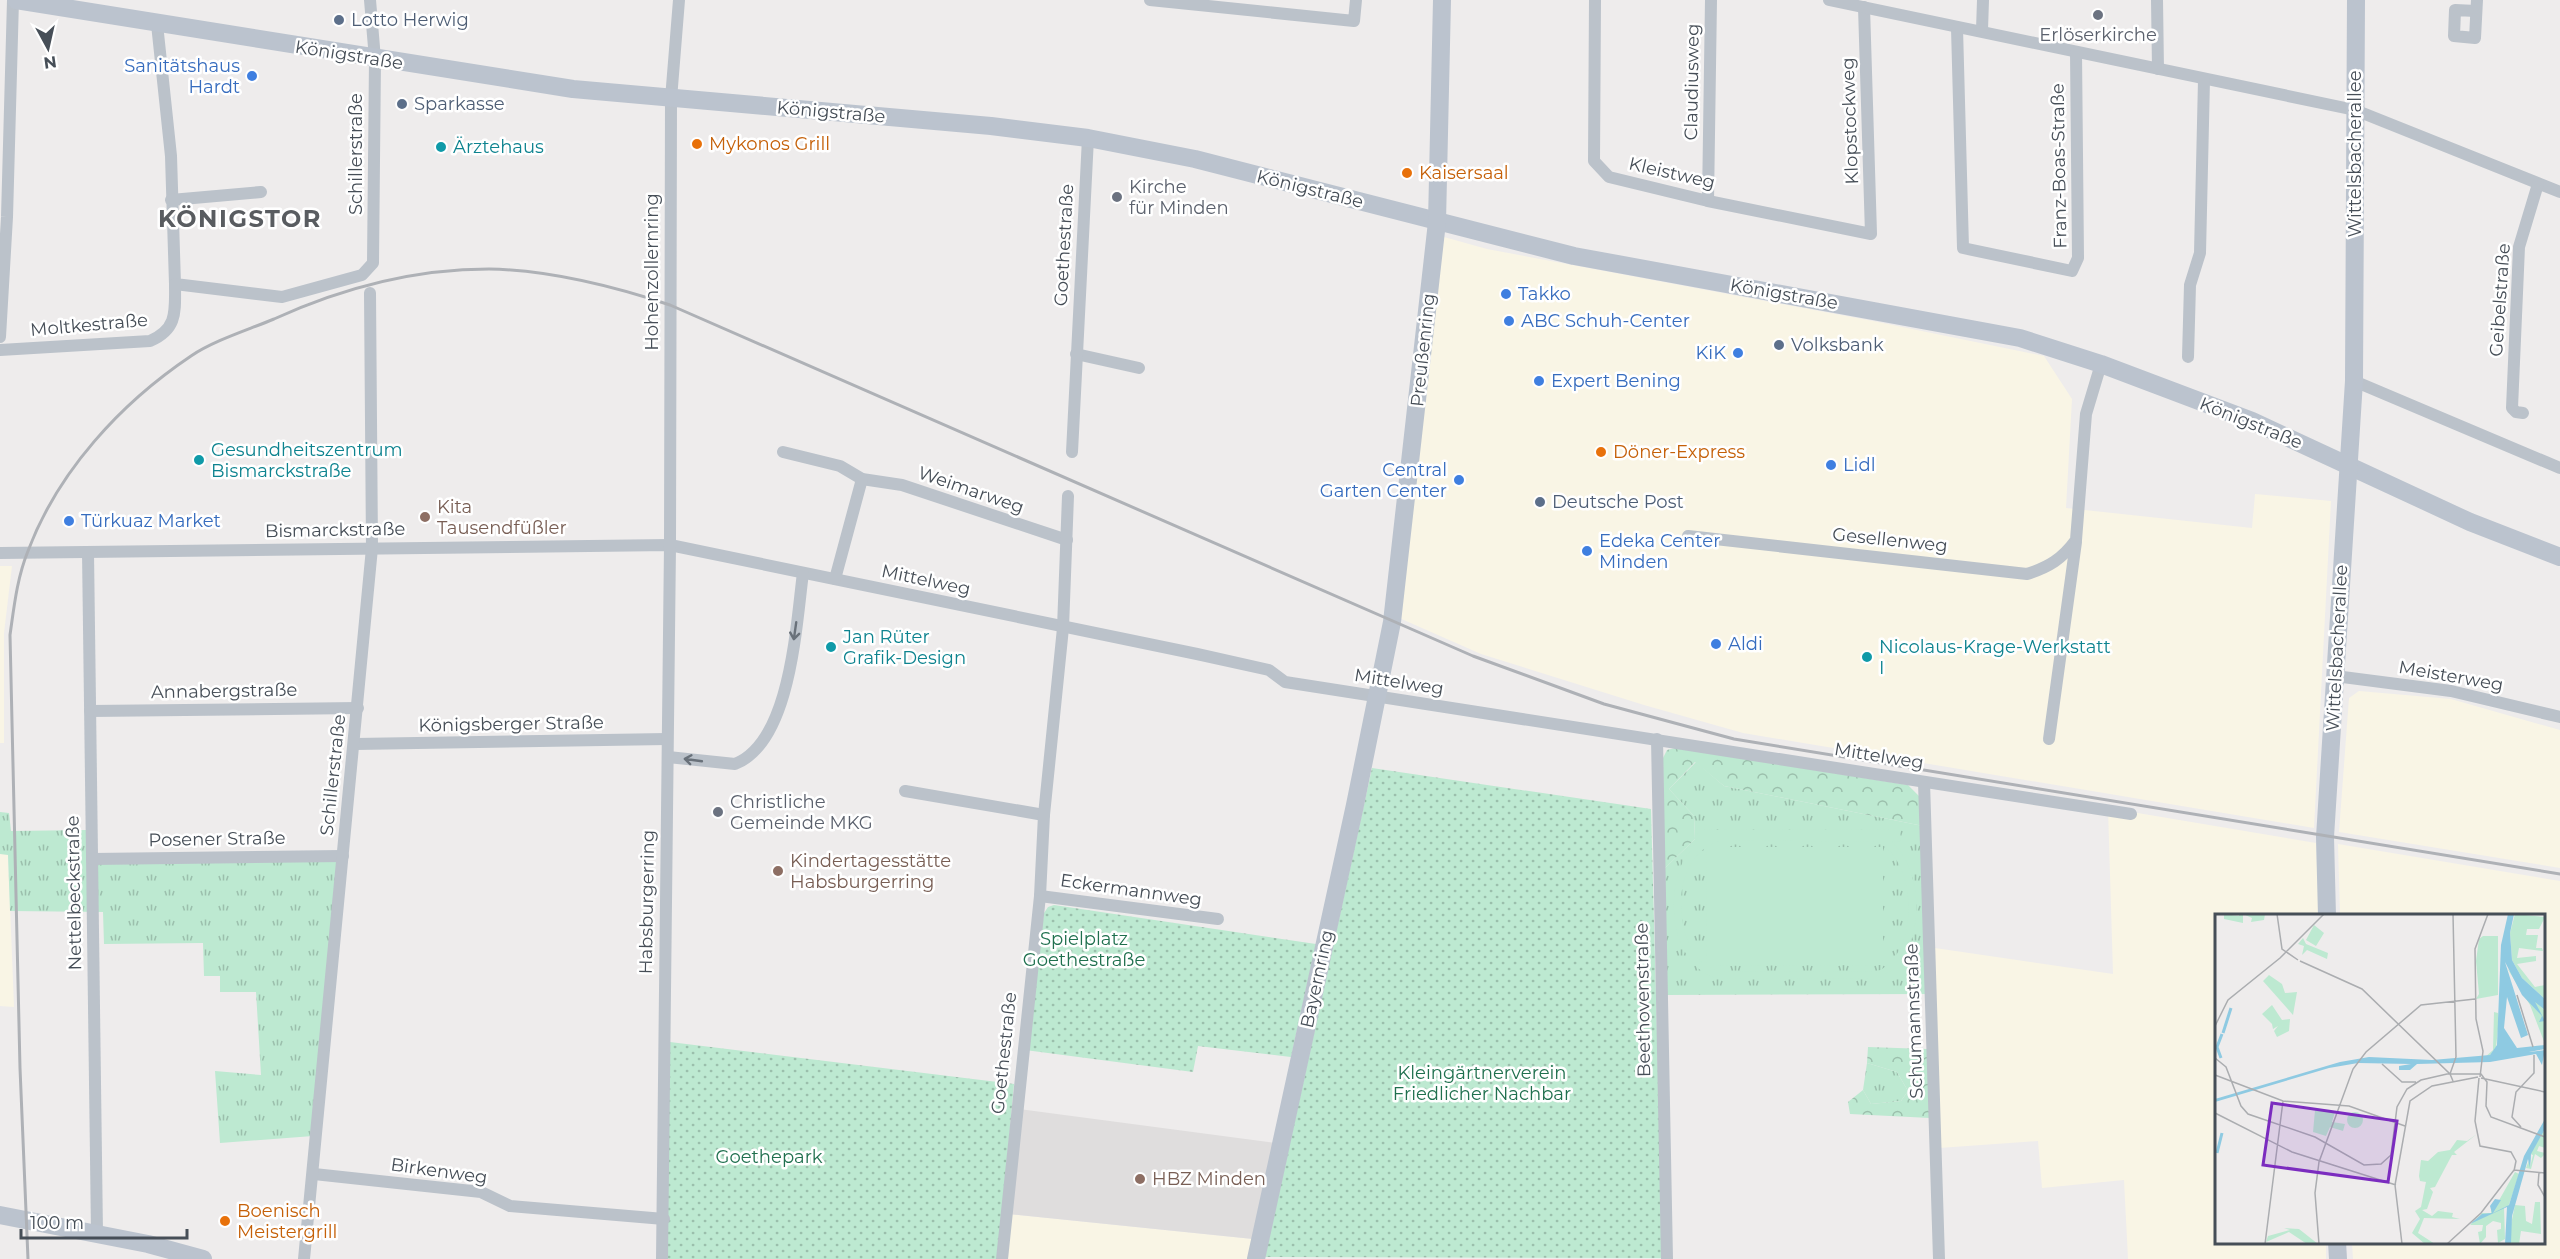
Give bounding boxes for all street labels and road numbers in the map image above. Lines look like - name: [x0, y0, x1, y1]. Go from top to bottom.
- street label: Claudiusweg: [1680, 23, 1704, 141]
- street label: Königstraße: [293, 36, 405, 74]
- street label: Klopstockweg: [1837, 57, 1863, 185]
- street label: Wittelsbacherallee: [2344, 70, 2366, 238]
- street label: Franz-Boas-Straße: [2047, 83, 2071, 249]
- street label: Schillerstraße: [345, 93, 367, 215]
- street label: Königstraße: [776, 96, 886, 128]
- street label: Kleistweg: [1627, 152, 1717, 194]
- street label: Königstraße: [1254, 165, 1366, 213]
- street label: Goethestraße: [1050, 183, 1078, 307]
- street label: Hohenzollernring: [641, 193, 663, 351]
- street label: Geibelstraße: [2485, 242, 2515, 357]
- street label: Königstraße: [1728, 274, 1840, 314]
- street label: Preußenring: [1406, 292, 1440, 408]
- street label: Moltkestraße: [29, 309, 149, 341]
- street label: Königstraße: [2196, 392, 2306, 454]
- street label: Weimarweg: [915, 462, 1027, 518]
- street label: Bismarckstraße: [265, 518, 406, 542]
- street label: Gesellenweg: [1831, 523, 1949, 557]
- street label: Mittelweg: [880, 560, 972, 600]
- street label: Wittelsbacherallee: [2322, 564, 2352, 732]
- street label: Meisterweg: [2397, 656, 2505, 696]
- street label: Mittelweg: [1353, 664, 1445, 700]
- street label: Annabergstraße: [151, 679, 297, 703]
- street label: Königsberger Straße: [418, 711, 604, 737]
- street label: Schillerstraße: [316, 713, 350, 837]
- street label: Mittelweg: [1833, 738, 1925, 774]
- street label: Nettelbeckstraße: [62, 815, 86, 971]
- street label: Posener Straße: [148, 827, 286, 851]
- street label: Habsburgerring: [635, 830, 659, 974]
- street label: Eckermannweg: [1059, 869, 1203, 911]
- street label: Beethovenstraße: [1631, 922, 1655, 1077]
- street label: Bayernring: [1296, 928, 1338, 1030]
- street label: Schumannstraße: [1900, 943, 1928, 1099]
- street label: Goethestraße: [987, 991, 1021, 1115]
- street label: Birkenweg: [389, 1153, 489, 1189]

